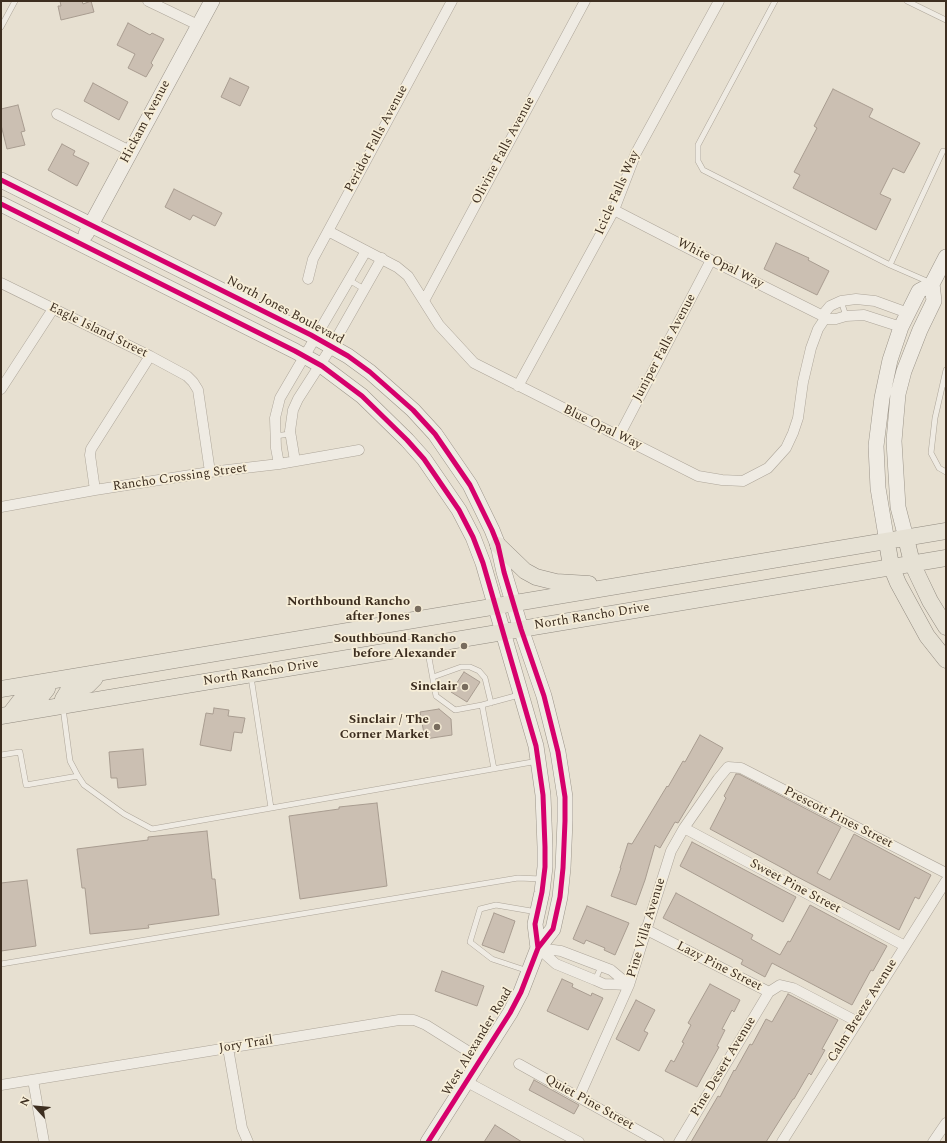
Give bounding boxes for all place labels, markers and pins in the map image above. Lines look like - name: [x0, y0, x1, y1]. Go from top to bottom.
- place label: Northbound Rancho after Jones: [287, 594, 410, 625]
- marker: Northbound Rancho after Jones: [413, 604, 423, 614]
- place label: Southbound Rancho before Alexander: [334, 631, 456, 662]
- marker: Southbound Rancho before Alexander: [459, 641, 469, 651]
- place label: Sinclair: [410, 679, 457, 695]
- marker: Sinclair: [460, 682, 470, 692]
- place label: Sinclair / The Corner Market: [340, 712, 429, 743]
- marker: Sinclair / The Corner Market: [432, 722, 442, 732]

